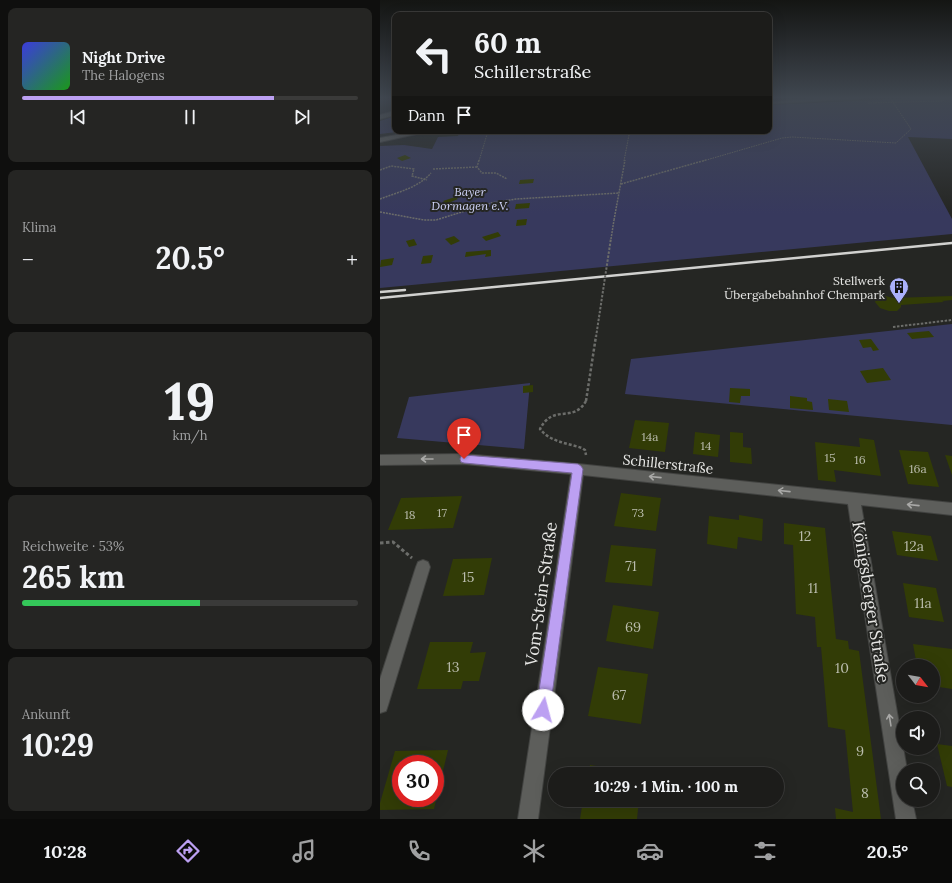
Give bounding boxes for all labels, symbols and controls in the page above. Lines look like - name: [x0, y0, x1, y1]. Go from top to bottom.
- text: 60 m: [474, 25, 541, 61]
- icon: left: [408, 28, 460, 80]
- text: Night Drive: [82, 48, 165, 67]
- text: Schillerstraße: [474, 60, 591, 83]
- text: The Halogens: [82, 67, 165, 84]
- icon: arrive: [453, 104, 475, 126]
- icon: previous: [67, 106, 89, 128]
- icon: pause: [179, 106, 201, 128]
- icon: next: [291, 106, 313, 128]
- text: Dann: [408, 106, 445, 125]
- park label: Bayer Dormagen e.V.: [431, 184, 509, 213]
- text: Klima: [22, 219, 56, 236]
- text: 20.5°: [155, 239, 225, 277]
- text: −: [22, 245, 34, 273]
- text: +: [346, 245, 358, 273]
- place label: Stellwerk Übergabebahnhof Chempark: [724, 273, 886, 302]
- building icon: Stellwerk Übergabebahnhof Chempark: [888, 276, 910, 304]
- text: 19: [164, 368, 216, 434]
- pin: [447, 418, 481, 459]
- icon: arrive: [453, 424, 475, 446]
- text: km/h: [172, 427, 208, 444]
- house number: 14a: [641, 429, 659, 444]
- house number: 14: [701, 438, 712, 453]
- street label: Schillerstraße: [622, 450, 715, 478]
- house number: 15: [825, 450, 835, 465]
- house number: 16: [854, 452, 866, 467]
- one-way arrow: [421, 455, 434, 463]
- house number: 16a: [909, 461, 927, 476]
- one-way arrow: [649, 473, 662, 481]
- one-way arrow: [778, 488, 791, 495]
- one-way arrow: [907, 502, 920, 509]
- house number: 17: [437, 505, 447, 520]
- house number: 73: [632, 505, 644, 520]
- house number: 18: [404, 507, 416, 522]
- street label: Königsberger Straße: [847, 520, 895, 684]
- street label: Vom-Stein-Straße: [520, 521, 562, 668]
- house number: 12: [799, 527, 811, 545]
- house number: 12a: [904, 537, 924, 555]
- text: Reichweite · 53%: [22, 538, 124, 555]
- house number: 71: [625, 557, 637, 575]
- text: 265 km: [22, 558, 125, 596]
- house number: 15: [462, 568, 474, 586]
- house number: 11: [808, 579, 818, 597]
- house number: 11a: [914, 594, 932, 612]
- house number: 69: [625, 618, 641, 636]
- house number: 13: [447, 658, 460, 676]
- house number: 10: [835, 659, 849, 677]
- north arrow: [896, 659, 940, 703]
- map controls: [896, 659, 940, 807]
- house number: 67: [612, 686, 627, 704]
- position arrow: [522, 689, 564, 731]
- text: Ankunft: [22, 706, 70, 723]
- button: sound: [896, 711, 940, 755]
- one-way arrow: [886, 714, 894, 727]
- text: 10:29: [22, 726, 94, 764]
- house number: 9: [856, 742, 864, 760]
- speed limit sign: 30: [392, 755, 444, 807]
- button: search: [896, 763, 940, 807]
- text: 10:29 · 1 Min. · 100 m: [594, 777, 738, 796]
- house number: 8: [861, 784, 869, 802]
- icon: directions: [174, 837, 202, 865]
- icon: music: [290, 837, 318, 865]
- icon: phone: [405, 837, 433, 865]
- icon: climate: [520, 837, 548, 865]
- icon: car: [636, 837, 664, 865]
- icon: filters: [751, 837, 779, 865]
- text: 10:28: [44, 840, 87, 863]
- text: 20.5°: [867, 840, 908, 863]

